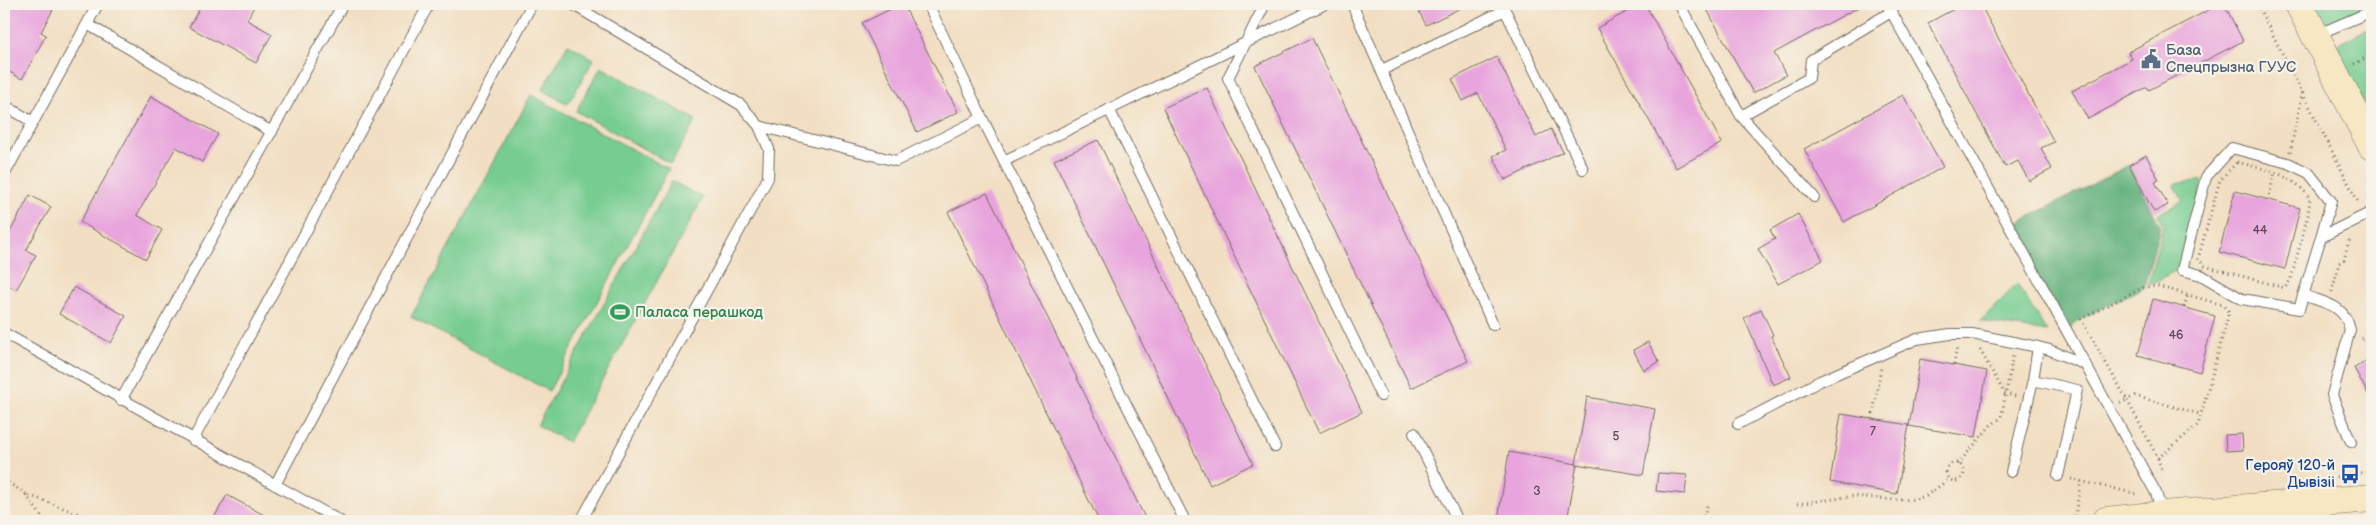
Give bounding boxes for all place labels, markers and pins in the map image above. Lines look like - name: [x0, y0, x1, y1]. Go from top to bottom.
- place label: База Спецпрызна ГУУС: [2166, 41, 2296, 77]
- public building icon: База Спецпрызна ГУУС: [2140, 48, 2162, 70]
- sports icon: Паласа перашкод: [609, 301, 631, 323]
- place label: Паласа перашкод: [635, 303, 763, 322]
- place label: Герояў 120-й Дывізіі: [2245, 456, 2335, 492]
- bus stop icon: Герояў 120-й Дывізіі: [2339, 463, 2361, 485]

